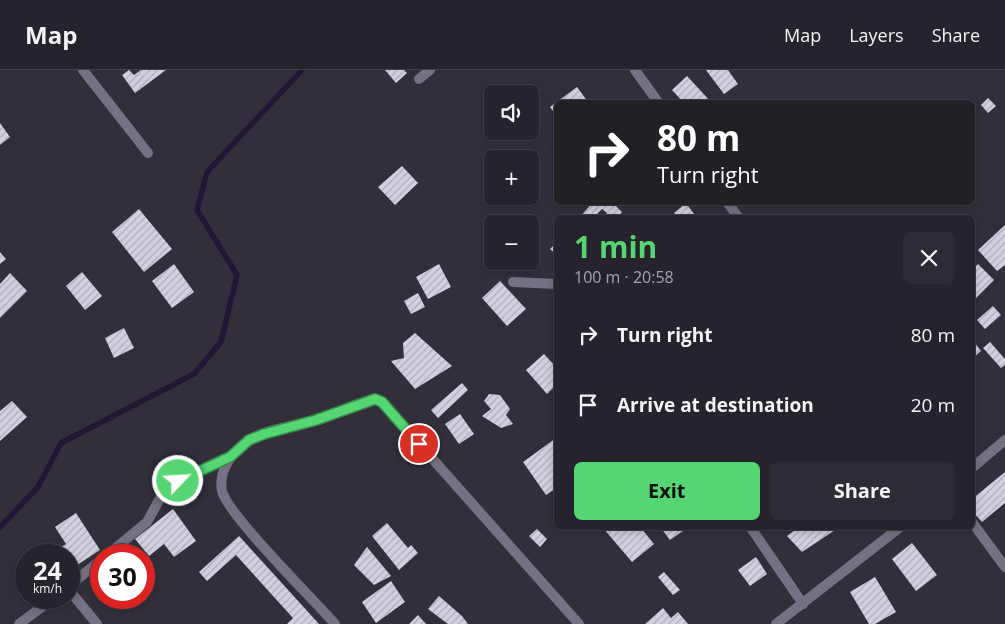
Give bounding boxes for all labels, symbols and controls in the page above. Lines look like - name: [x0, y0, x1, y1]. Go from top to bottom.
- text: Map: [25, 18, 77, 51]
- text: Map: [784, 23, 821, 47]
- text: Layers: [849, 23, 904, 47]
- text: Share: [932, 23, 980, 47]
- map controls: [484, 85, 539, 270]
- button: sound: [484, 85, 539, 140]
- text: 80 m: [657, 114, 740, 161]
- icon: right: [574, 120, 639, 185]
- button: +: [484, 150, 539, 205]
- text: Turn right: [657, 159, 759, 189]
- button: −: [484, 215, 539, 270]
- text: 1 min: [574, 226, 657, 267]
- button: close: [903, 232, 955, 284]
- text: 100 m · 20:58: [574, 266, 674, 288]
- icon: right: [574, 321, 602, 349]
- text: Turn right: [617, 322, 712, 348]
- text: 80 m: [911, 322, 955, 348]
- icon: arrive: [574, 391, 602, 419]
- text: Arrive at destination: [617, 392, 814, 418]
- text: 20 m: [911, 392, 955, 418]
- pin: [398, 423, 440, 465]
- icon: arrive: [405, 430, 433, 458]
- position arrow: [151, 454, 203, 506]
- button: Exit: [574, 462, 760, 520]
- button: Share: [770, 462, 955, 520]
- speed limit sign: 30: [90, 544, 155, 609]
- text: 24: [33, 553, 62, 587]
- text: km/h: [33, 580, 62, 597]

